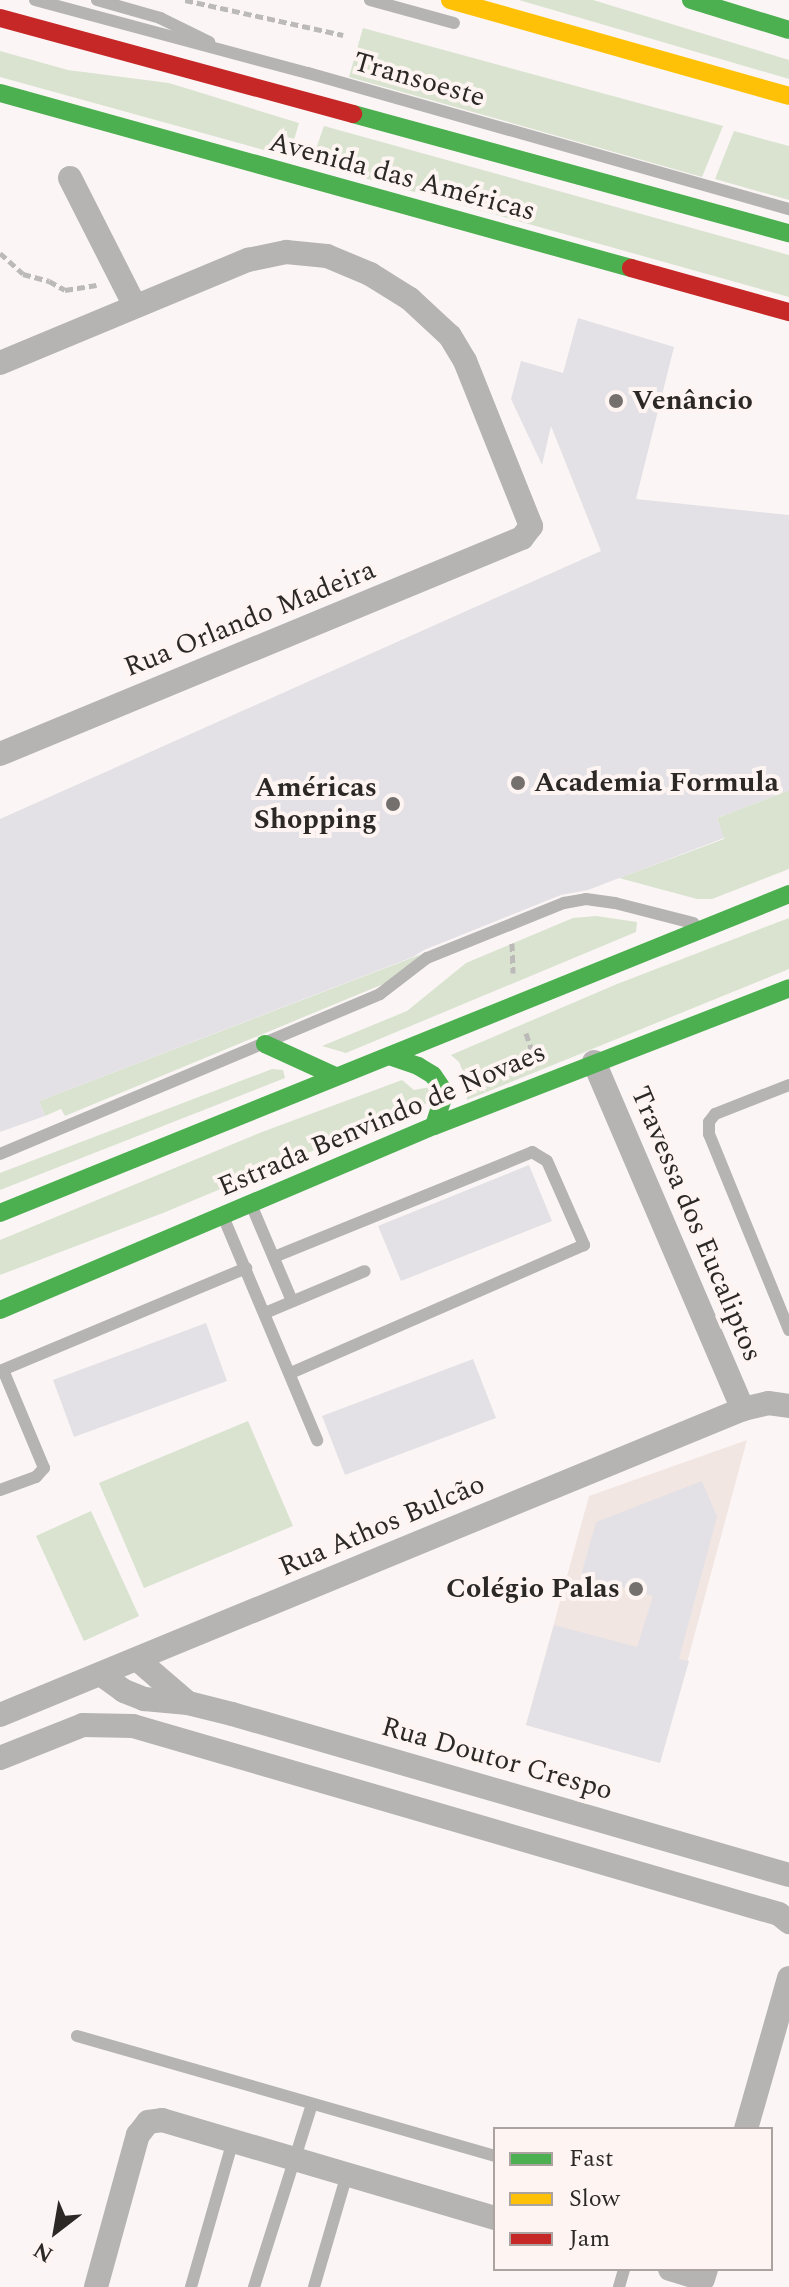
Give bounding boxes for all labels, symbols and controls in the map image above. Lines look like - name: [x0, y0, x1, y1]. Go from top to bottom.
- street label: Transoeste: [349, 45, 489, 115]
- street label: Avenida das Américas: [265, 125, 539, 229]
- place label: Venâncio: [632, 384, 753, 418]
- marker: Venâncio: [607, 392, 625, 410]
- street label: Rua Orlando Madeira: [119, 553, 381, 685]
- place label: Academia Formula: [534, 766, 779, 800]
- place label: Américas Shopping: [254, 771, 377, 837]
- marker: Academia Formula: [509, 774, 527, 792]
- marker: Américas Shopping: [384, 795, 402, 813]
- street label: Estrada Benvindo de Novaes: [213, 1036, 551, 1204]
- street label: Travessa dos Eucaliptos: [623, 1081, 769, 1367]
- street label: Rua Athos Bulcão: [274, 1468, 490, 1584]
- place label: Colégio Palas: [446, 1572, 620, 1606]
- marker: Colégio Palas: [627, 1580, 645, 1598]
- street label: Rua Doutor Crespo: [378, 1710, 616, 1808]
- legend: [493, 2127, 773, 2271]
- text: Fast: [569, 2141, 614, 2177]
- text: Slow: [569, 2181, 620, 2217]
- north arrow: [16, 2191, 96, 2271]
- text: Jam: [569, 2221, 610, 2257]
- text: N: [27, 2233, 60, 2271]

